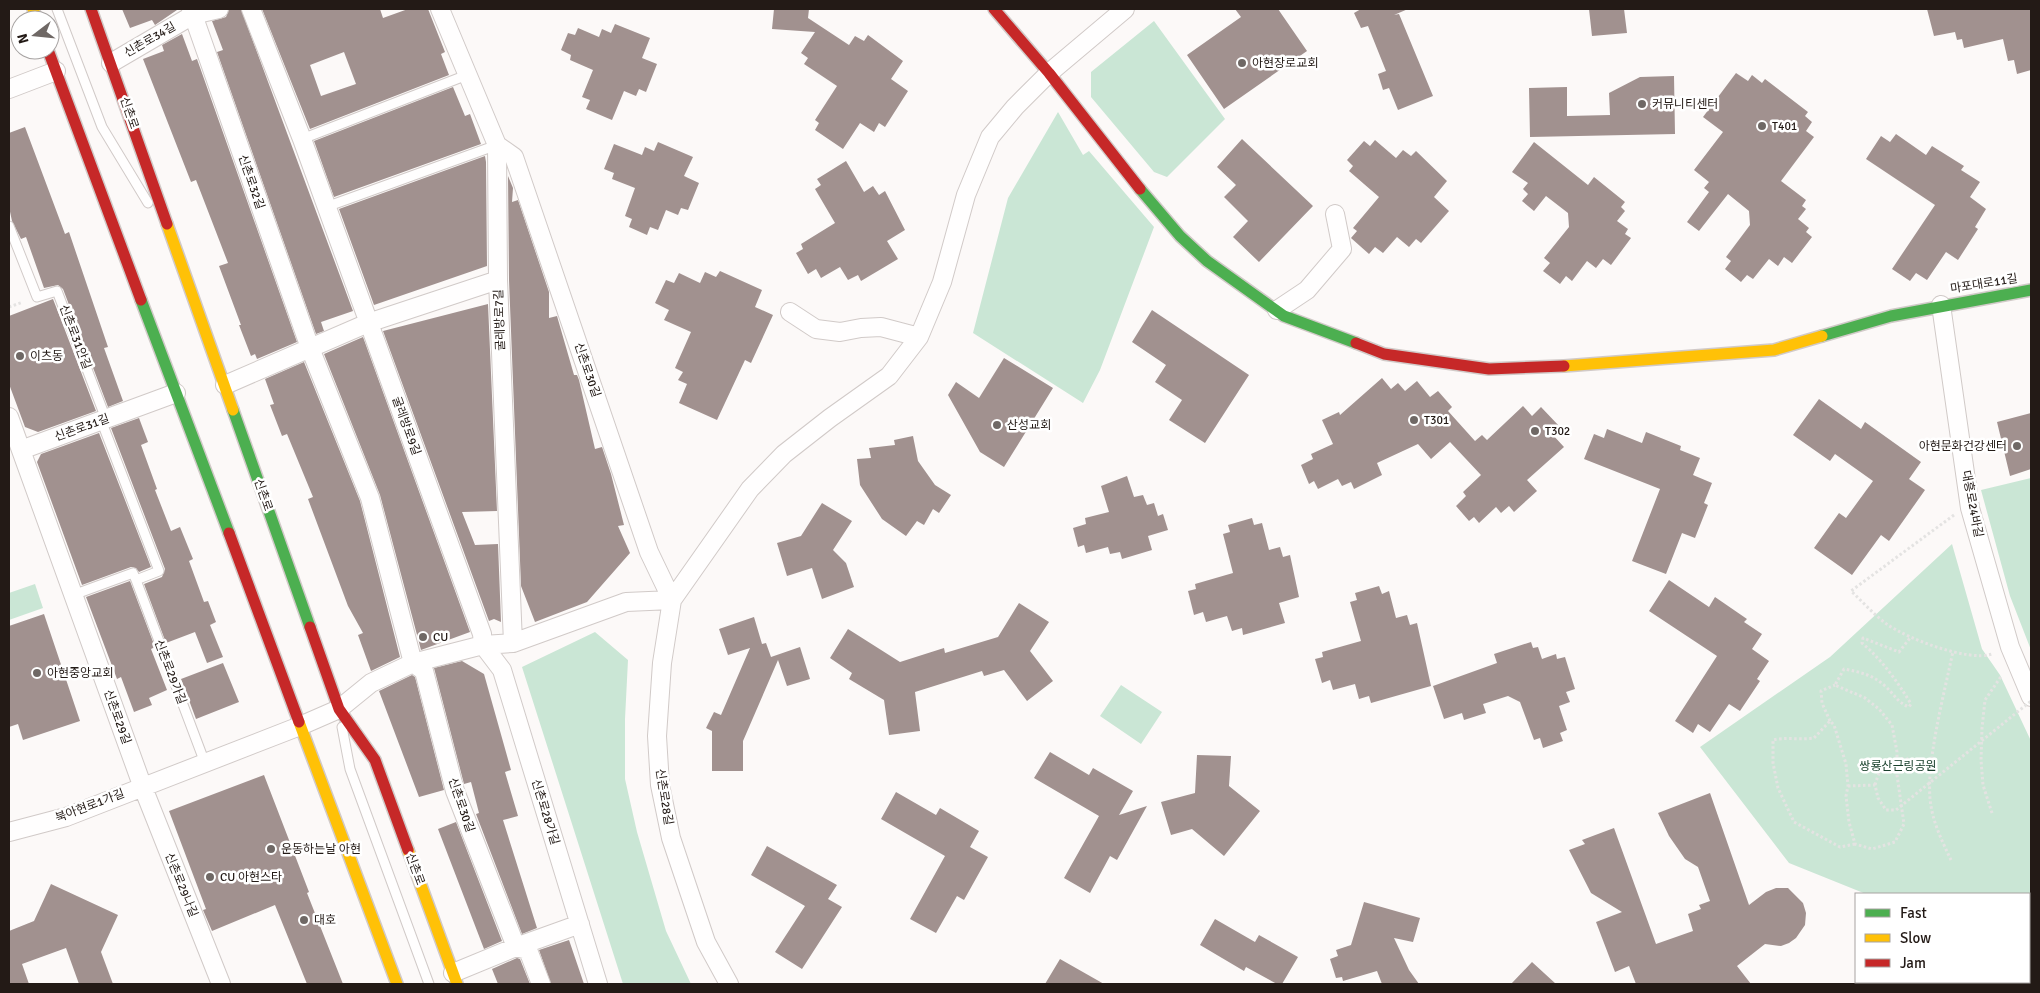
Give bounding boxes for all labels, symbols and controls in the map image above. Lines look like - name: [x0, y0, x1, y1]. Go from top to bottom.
- north arrow: [10, 10, 60, 60]
- street label: 신촌로34길: [122, 19, 178, 61]
- text: N: [13, 31, 32, 45]
- place label: 아현장로교회: [1252, 56, 1318, 71]
- marker: 아현장로교회: [1236, 57, 1248, 69]
- street label: 신촌로: [117, 95, 141, 131]
- place label: 커뮤니티센터: [1652, 97, 1718, 112]
- marker: 커뮤니티센터: [1636, 98, 1648, 110]
- place label: T401: [1772, 119, 1797, 134]
- marker: T401: [1756, 120, 1768, 132]
- street label: 신촌로32길: [235, 153, 267, 211]
- street label: 마포대로11길: [1949, 271, 2019, 297]
- street label: 굴레방로7길: [491, 289, 509, 351]
- street label: 신촌로31안길: [56, 302, 94, 372]
- street label: 신촌로30길: [571, 341, 603, 399]
- place label: 이츠동: [30, 349, 63, 364]
- marker: 이츠동: [14, 350, 26, 362]
- street label: 굴레방로9길: [388, 394, 424, 458]
- street label: 신촌로31길: [53, 411, 111, 445]
- place label: T301: [1424, 413, 1449, 428]
- marker: T301: [1408, 414, 1420, 426]
- place label: 산성교회: [1007, 418, 1051, 433]
- marker: 산성교회: [991, 419, 1003, 431]
- place label: T302: [1545, 424, 1570, 439]
- marker: T302: [1529, 425, 1541, 437]
- place label: 아현문화건강센터: [1919, 439, 2007, 454]
- marker: 아현문화건강센터: [2011, 440, 2023, 452]
- street label: 대흥로24바길: [1958, 469, 1986, 539]
- street label: 신촌로: [251, 477, 275, 513]
- place label: CU: [433, 630, 448, 645]
- marker: CU: [417, 631, 429, 643]
- street label: 신촌로29가길: [151, 637, 189, 707]
- place label: 아현중앙교회: [47, 666, 113, 681]
- marker: 아현중앙교회: [31, 667, 43, 679]
- street label: 신촌로29길: [100, 688, 134, 746]
- park label: 쌍룡산근링공원: [1859, 759, 1937, 774]
- street label: 신촌로28길: [652, 768, 676, 826]
- street label: 신촌로30길: [445, 776, 477, 834]
- street label: 신촌로28가길: [528, 777, 562, 847]
- street label: 북아현로1가길: [53, 786, 127, 826]
- place label: 운동하는날 아현: [281, 842, 361, 857]
- marker: 운동하는날 아현: [265, 843, 277, 855]
- street label: 신촌로29나길: [161, 851, 201, 919]
- street label: 신촌로: [402, 851, 428, 887]
- place label: CU 아현스타: [220, 870, 282, 885]
- marker: CU 아현스타: [204, 871, 216, 883]
- legend: [1855, 893, 2030, 983]
- text: Fast: [1900, 904, 1927, 922]
- place label: 대호: [314, 913, 336, 928]
- marker: 대호: [298, 914, 310, 926]
- text: Slow: [1900, 929, 1931, 947]
- text: Jam: [1900, 954, 1926, 972]

